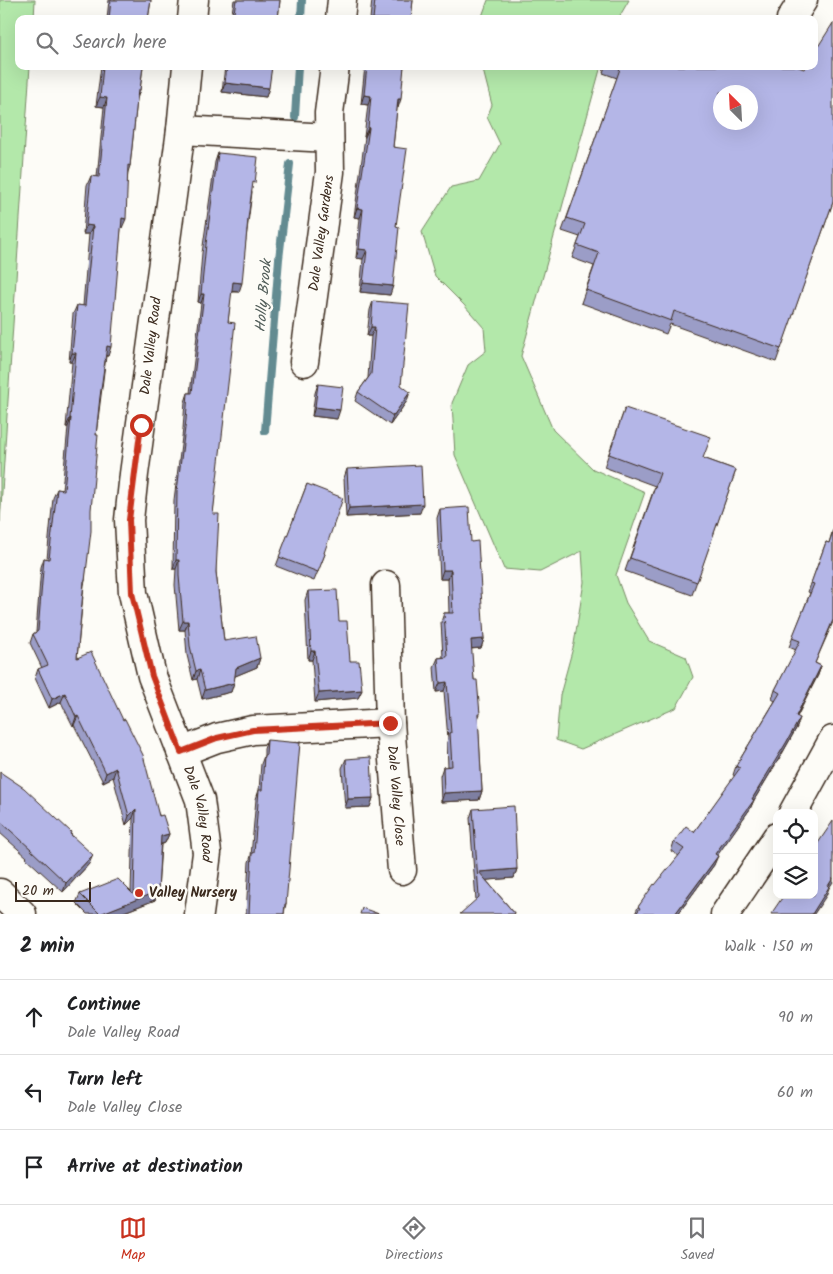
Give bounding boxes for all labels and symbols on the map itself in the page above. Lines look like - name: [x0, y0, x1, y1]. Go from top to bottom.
- north arrow: [713, 85, 758, 130]
- street label: Dale Valley Gardens: [303, 174, 340, 293]
- water label: Holly Brook: [249, 257, 279, 333]
- street label: Dale Valley Road: [134, 295, 168, 396]
- route start: [130, 414, 153, 437]
- route end: [379, 712, 402, 735]
- street label: Dale Valley Close: [381, 745, 411, 848]
- street label: Dale Valley Road: [177, 762, 218, 864]
- scale bar: [15, 879, 91, 902]
- place label: Valley Nursery: [149, 882, 238, 904]
- marker: Valley Nursery: [133, 887, 145, 899]

